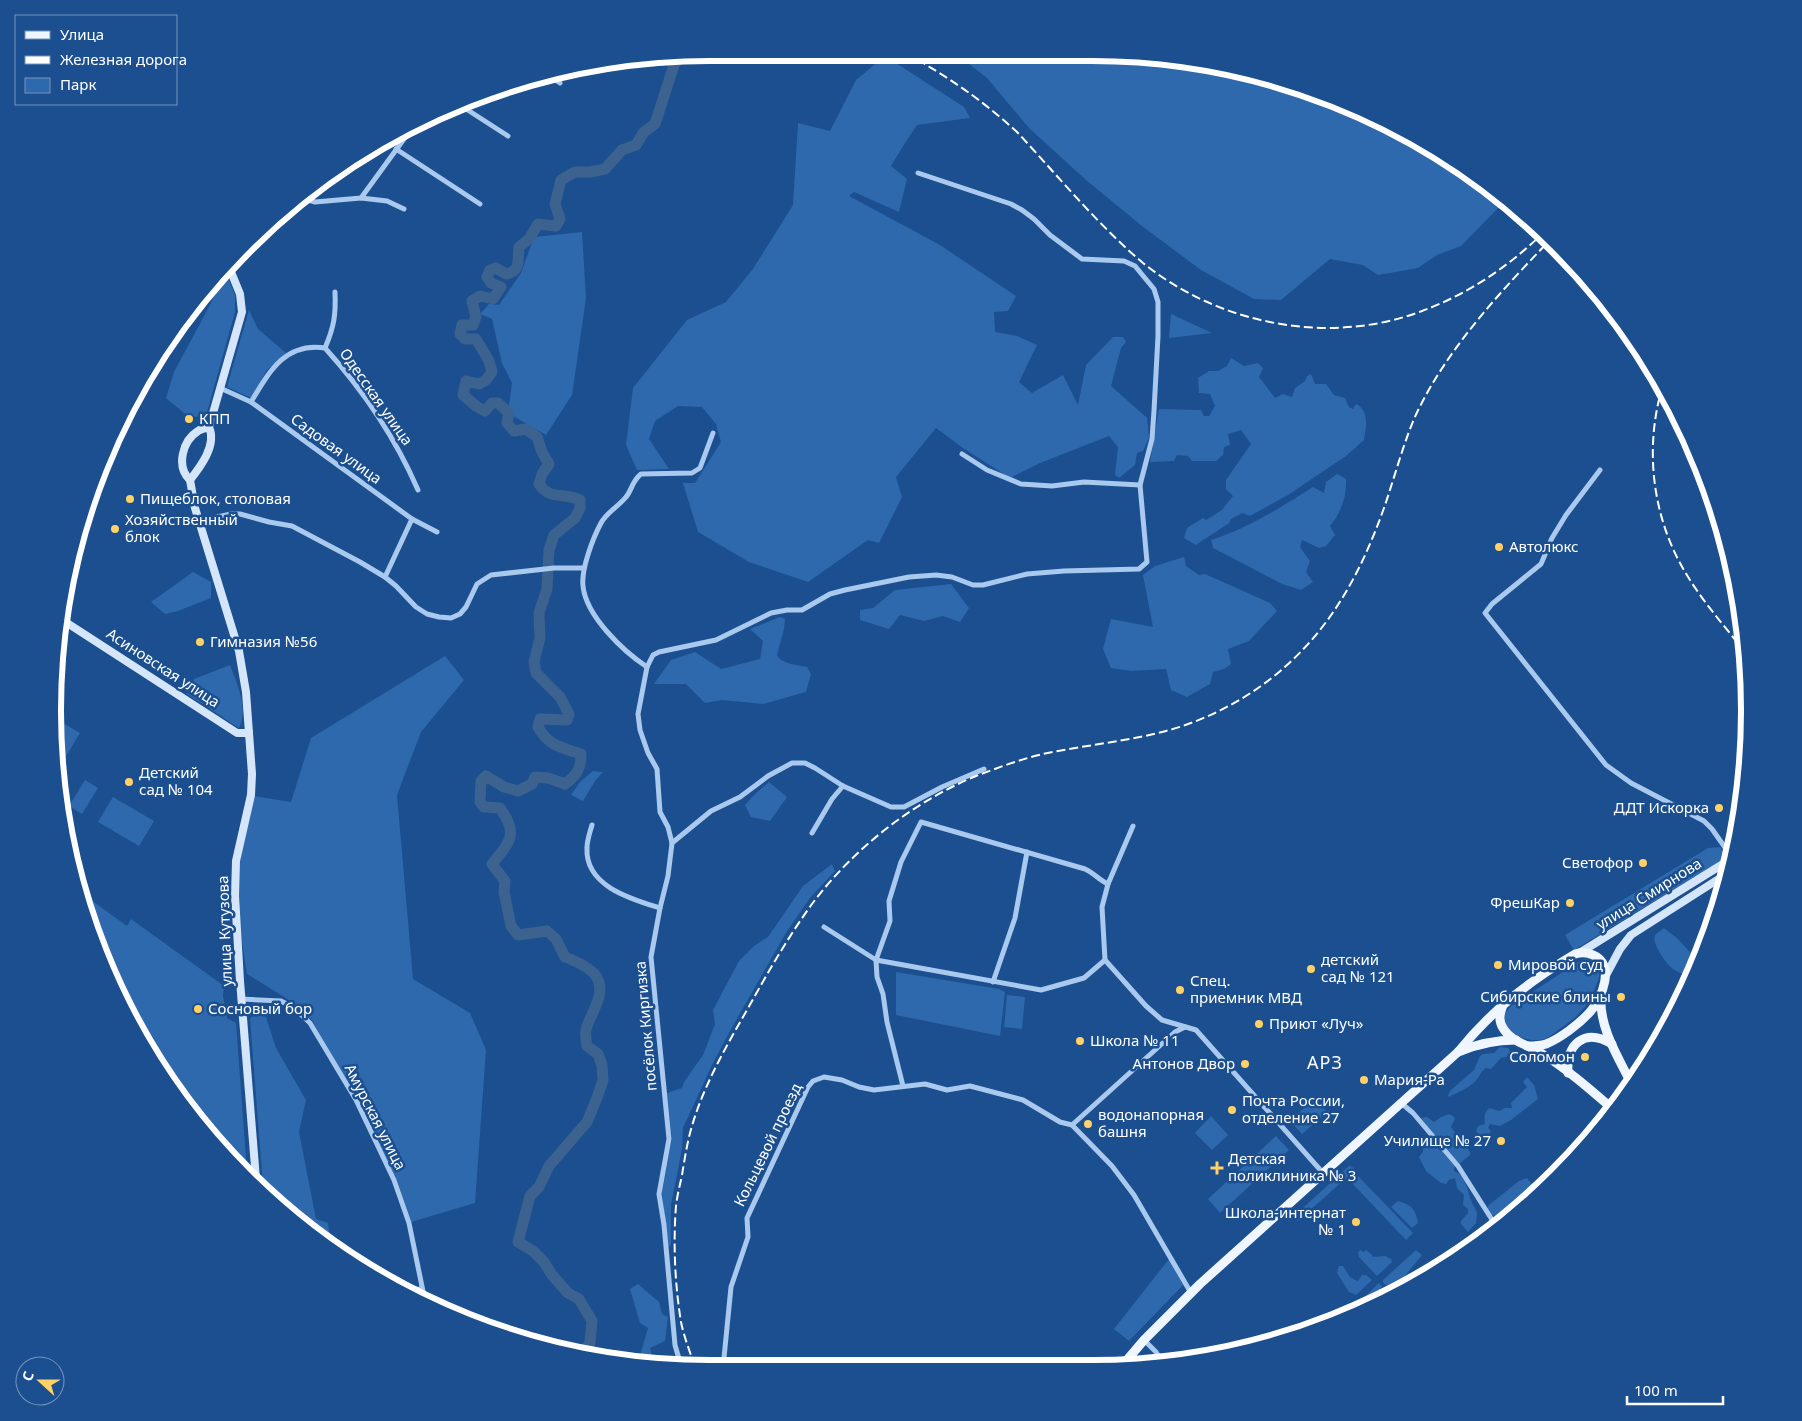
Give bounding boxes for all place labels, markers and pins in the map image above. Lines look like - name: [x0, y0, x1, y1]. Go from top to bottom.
- place label: КПП: [199, 408, 230, 428]
- marker: КПП: [183, 413, 195, 425]
- place label: Пищеблок, столовая: [140, 488, 291, 508]
- marker: Пищеблок, столовая: [124, 493, 136, 505]
- place label: Хозяйственный блок: [125, 509, 238, 546]
- marker: Хозяйственный блок: [109, 523, 121, 535]
- place label: Автолюкс: [1509, 536, 1578, 556]
- marker: Автолюкс: [1493, 541, 1505, 553]
- place label: Гимназия №56: [210, 631, 317, 651]
- marker: Гимназия №56: [194, 636, 206, 648]
- place label: Детский сад № 104: [139, 762, 213, 799]
- marker: Детский сад № 104: [123, 776, 135, 788]
- place label: ДДТ Искорка: [1614, 797, 1709, 817]
- marker: ДДТ Искорка: [1713, 802, 1725, 814]
- place label: Светофор: [1562, 852, 1633, 872]
- marker: Светофор: [1637, 857, 1649, 869]
- place label: ФрешКар: [1490, 892, 1560, 912]
- marker: ФрешКар: [1564, 897, 1576, 909]
- place label: детский сад № 121: [1321, 949, 1395, 986]
- place label: Мировой суд: [1508, 954, 1603, 974]
- marker: Мировой суд: [1492, 959, 1504, 971]
- marker: детский сад № 121: [1305, 963, 1317, 975]
- place label: Спец. приемник МВД: [1190, 970, 1302, 1007]
- marker: Спец. приемник МВД: [1174, 984, 1186, 996]
- place label: Сибирские блины: [1480, 986, 1611, 1006]
- marker: Сибирские блины: [1615, 991, 1627, 1003]
- place label: Сосновый бор: [208, 998, 312, 1018]
- marker: Сосновый бор: [192, 1003, 204, 1015]
- place label: Приют «Луч»: [1269, 1013, 1364, 1033]
- marker: Приют «Луч»: [1253, 1018, 1265, 1030]
- place label: Школа № 11: [1090, 1030, 1180, 1050]
- marker: Школа № 11: [1074, 1035, 1086, 1047]
- place label: Соломон: [1509, 1046, 1575, 1066]
- marker: Соломон: [1579, 1051, 1591, 1063]
- place label: Антонов Двор: [1133, 1053, 1235, 1073]
- marker: Антонов Двор: [1239, 1058, 1251, 1070]
- place label: Мария-Ра: [1374, 1069, 1445, 1089]
- marker: Мария-Ра: [1358, 1074, 1370, 1086]
- place label: Почта России, отделение 27: [1242, 1090, 1345, 1127]
- place label: водонапорная башня: [1098, 1104, 1204, 1141]
- marker: Почта России, отделение 27: [1226, 1104, 1238, 1116]
- marker: водонапорная башня: [1082, 1118, 1094, 1130]
- place label: Училище № 27: [1384, 1130, 1491, 1150]
- marker: Училище № 27: [1495, 1135, 1507, 1147]
- place label: Детская поликлиника № 3: [1228, 1148, 1356, 1185]
- marker: Детская поликлиника № 3: [1210, 1161, 1224, 1175]
- place label: Школа-интернат № 1: [1225, 1202, 1346, 1239]
- marker: Школа-интернат № 1: [1350, 1216, 1362, 1228]

